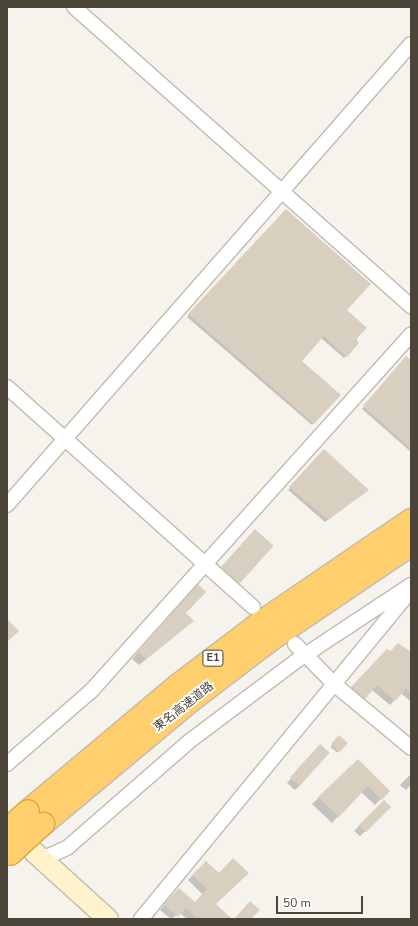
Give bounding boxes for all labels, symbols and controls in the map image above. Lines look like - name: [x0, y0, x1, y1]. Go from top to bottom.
- road number: E1: [202, 649, 224, 667]
- street label: 東名高速道路: [151, 679, 217, 735]
- scale bar: [278, 888, 365, 914]
- text: 50 m: [283, 895, 311, 911]

